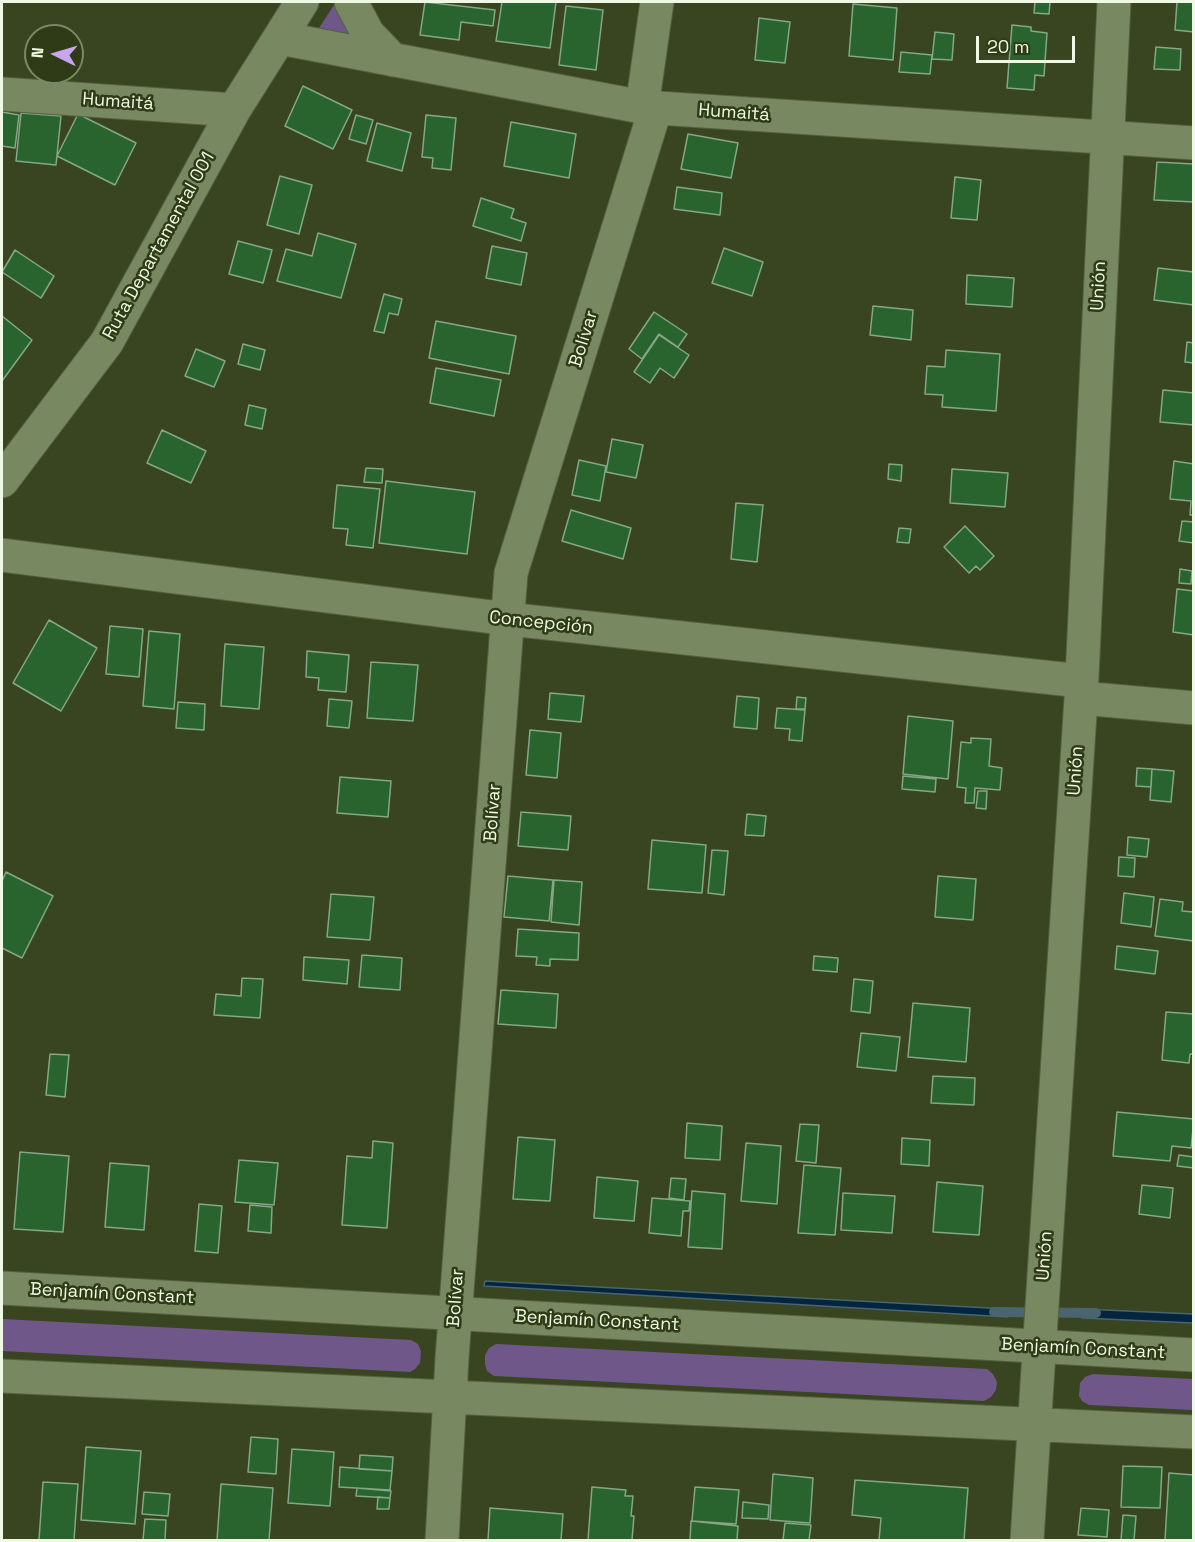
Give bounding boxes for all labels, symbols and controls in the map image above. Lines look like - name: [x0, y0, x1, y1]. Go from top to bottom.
- north arrow: [24, 24, 84, 84]
- scale bar: [979, 24, 1078, 62]
- text: 20 m: [987, 35, 1030, 58]
- text: N: [27, 46, 48, 59]
- street label: Humaitá: [82, 89, 154, 115]
- street label: Humaitá: [698, 100, 770, 126]
- street label: Ruta Departamental 001: [99, 149, 219, 343]
- street label: Unión: [1087, 261, 1111, 311]
- street label: Bolívar: [565, 308, 603, 370]
- street label: Concepción: [488, 607, 594, 639]
- street label: Unión: [1063, 746, 1089, 796]
- street label: Bolívar: [480, 783, 506, 843]
- street label: Unión: [1032, 1231, 1058, 1281]
- street label: Bolívar: [443, 1268, 469, 1328]
- street label: Benjamín Constant: [29, 1279, 195, 1309]
- street label: Benjamín Constant: [514, 1306, 680, 1336]
- street label: Benjamín Constant: [1000, 1334, 1166, 1364]

